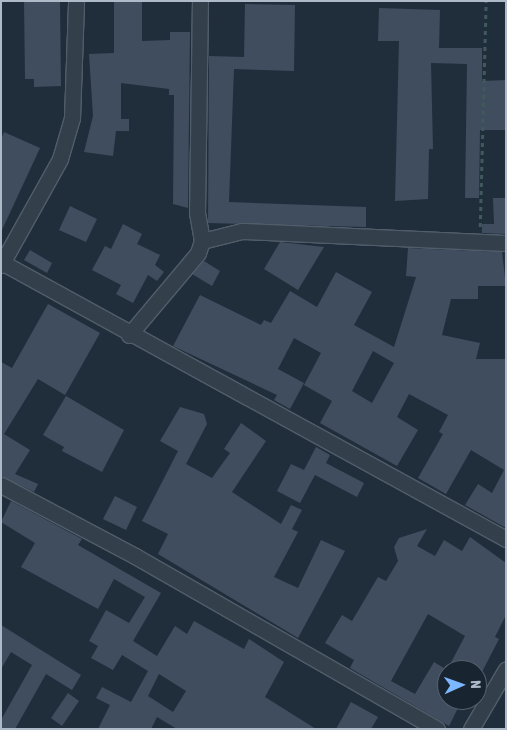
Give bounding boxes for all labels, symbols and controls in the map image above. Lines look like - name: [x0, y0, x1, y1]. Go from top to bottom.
- north arrow: [437, 660, 487, 710]
- text: N: [468, 680, 484, 689]

